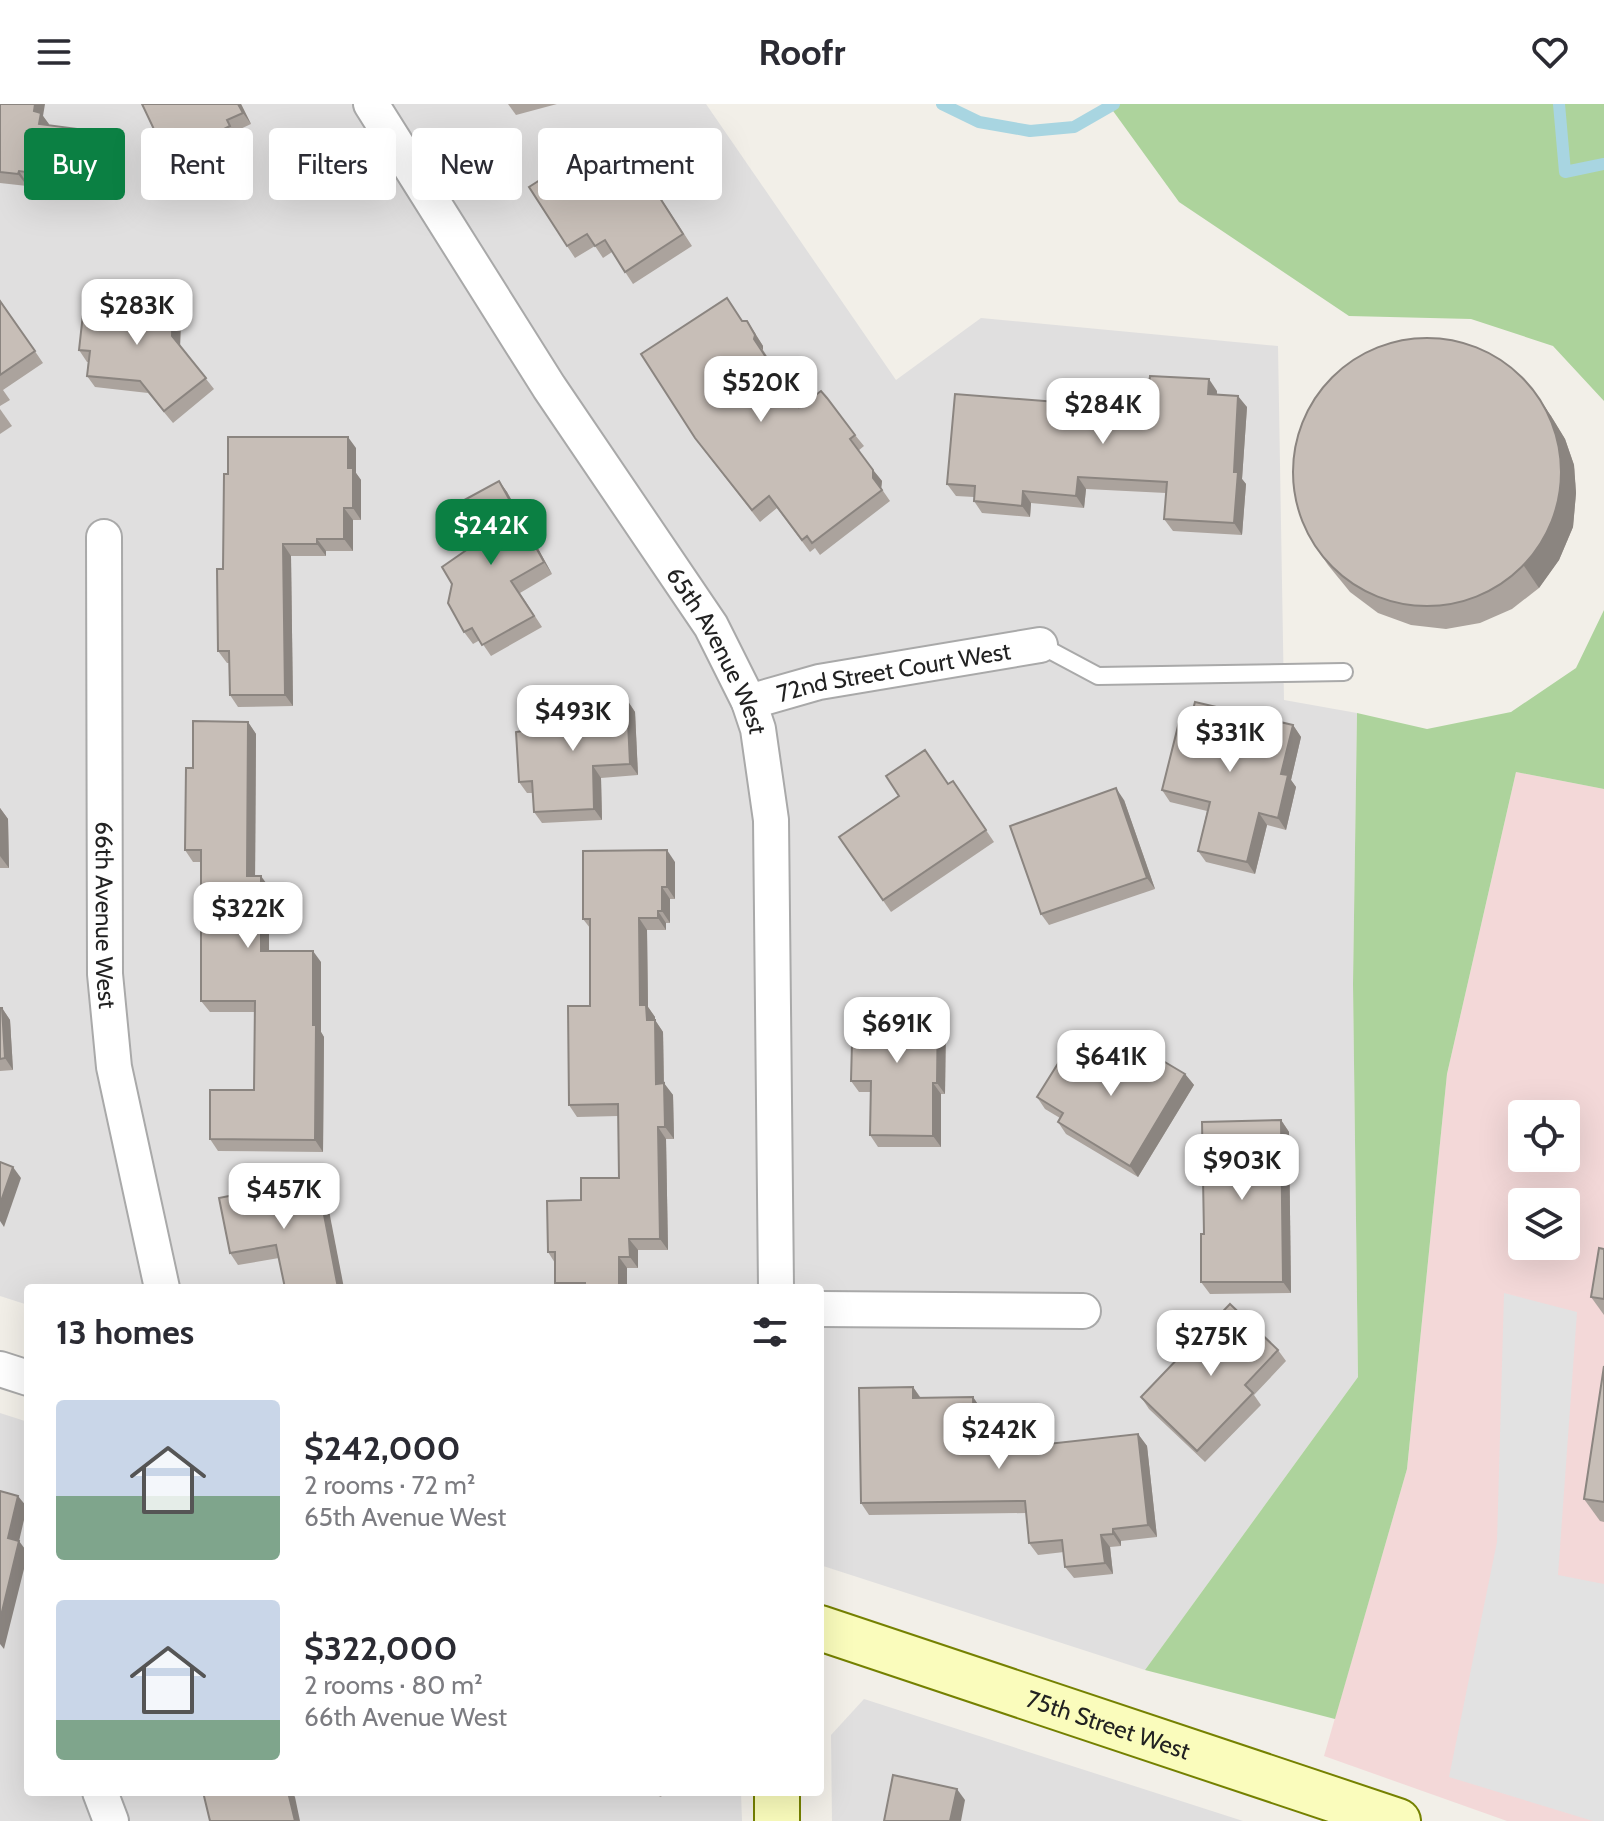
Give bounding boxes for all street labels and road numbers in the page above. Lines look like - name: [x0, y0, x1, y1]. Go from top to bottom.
- street label: 65th Avenue West: [661, 561, 773, 736]
- street label: 72nd Street Court West: [773, 636, 1013, 708]
- street label: 66th Avenue West: [90, 821, 123, 1010]
- street label: 75th Street West: [1023, 1683, 1194, 1765]

